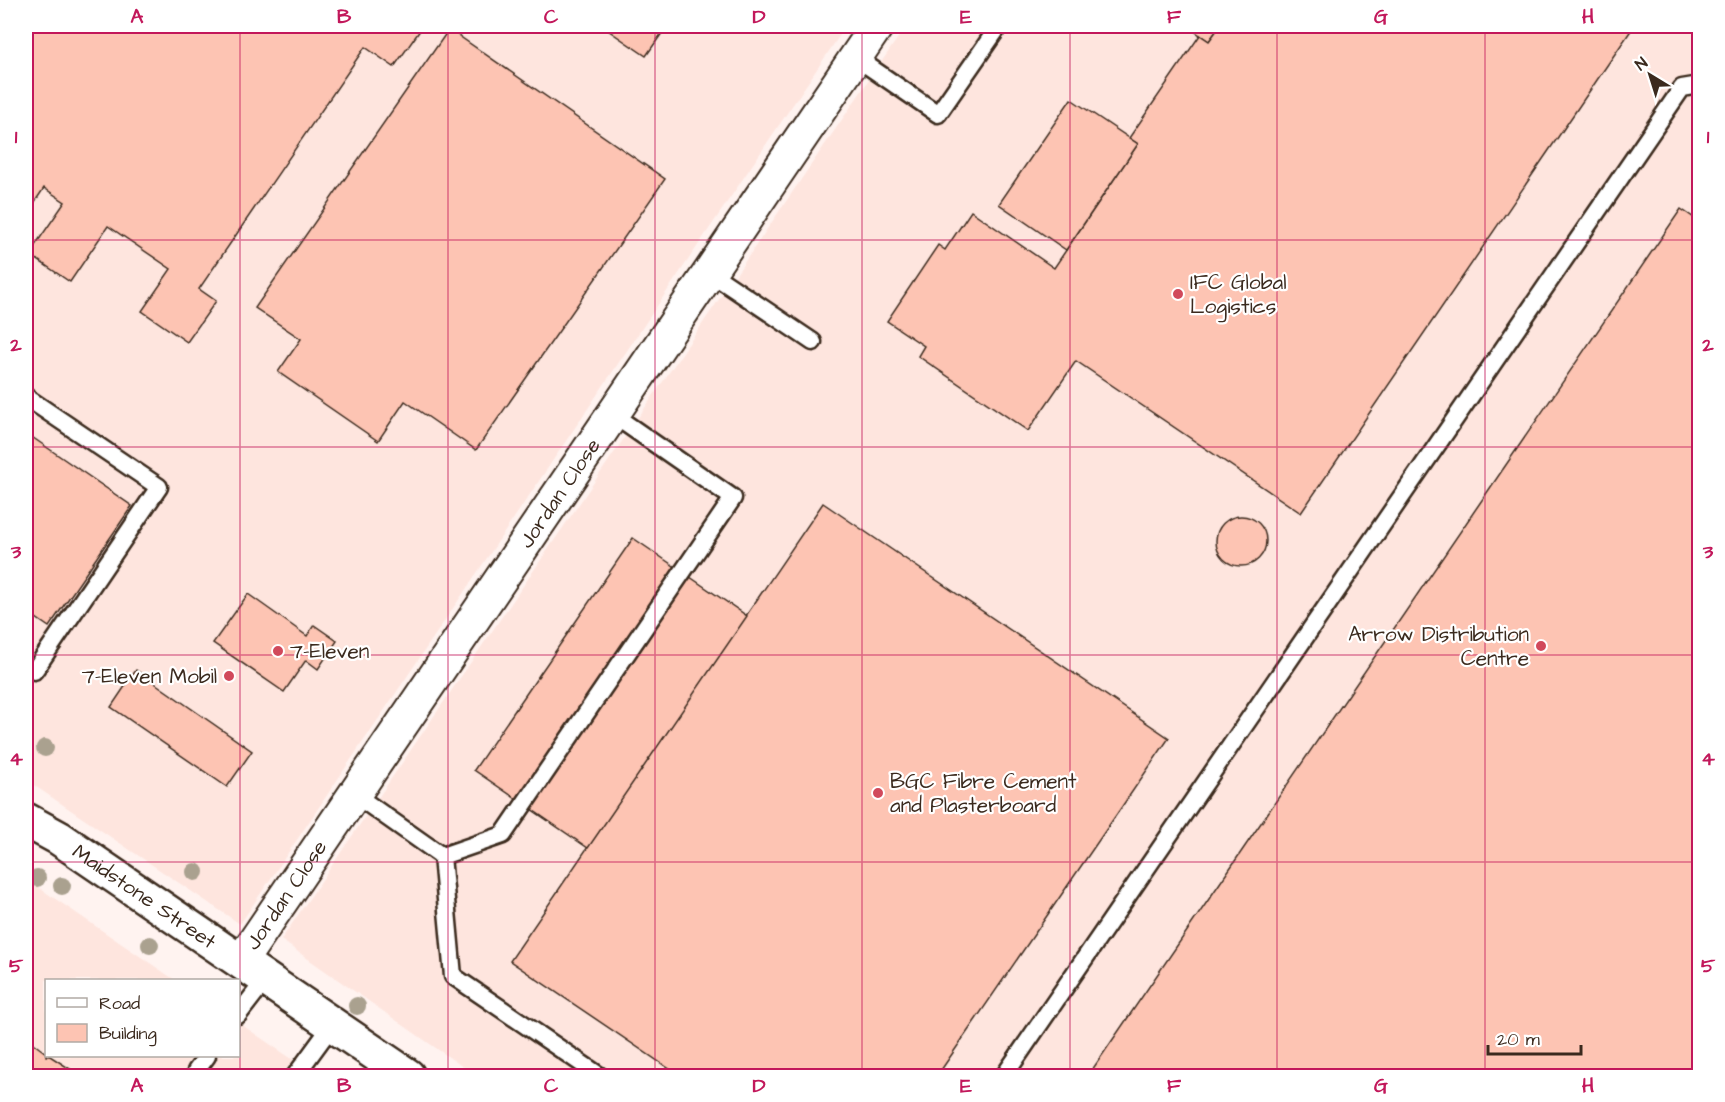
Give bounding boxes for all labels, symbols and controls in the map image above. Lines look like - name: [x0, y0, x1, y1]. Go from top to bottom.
- text: A: [131, 3, 144, 31]
- text: B: [337, 3, 352, 31]
- text: C: [544, 3, 559, 31]
- text: D: [753, 3, 766, 31]
- text: E: [960, 3, 972, 31]
- text: F: [1167, 3, 1182, 31]
- text: G: [1374, 3, 1388, 31]
- text: H: [1582, 3, 1594, 31]
- north arrow: [1620, 45, 1680, 105]
- text: N: [1631, 52, 1652, 76]
- text: 1: [15, 123, 18, 151]
- text: 1: [1707, 123, 1710, 151]
- place label: IFC Global Logistics: [1190, 268, 1286, 323]
- marker: IFC Global Logistics: [1171, 287, 1185, 301]
- text: 2: [9, 331, 22, 359]
- text: 2: [1701, 331, 1714, 359]
- street label: Jordan Close: [512, 433, 607, 554]
- text: 3: [10, 538, 22, 566]
- text: 3: [1702, 538, 1714, 566]
- place label: Arrow Distribution Centre: [1348, 620, 1529, 673]
- place label: 7-Eleven: [290, 637, 369, 666]
- marker: Arrow Distribution Centre: [1534, 639, 1548, 653]
- marker: 7-Eleven: [271, 644, 285, 658]
- place label: 7-Eleven Mobil: [82, 662, 217, 691]
- marker: 7-Eleven Mobil: [222, 669, 236, 683]
- text: 4: [9, 745, 23, 773]
- text: 4: [1701, 745, 1715, 773]
- place label: BGC Fibre Cement and Plasterboard: [890, 767, 1077, 820]
- marker: BGC Fibre Cement and Plasterboard: [871, 786, 885, 800]
- street label: Jordan Close: [239, 835, 334, 956]
- street label: Maidstone Street: [67, 837, 222, 956]
- text: 5: [9, 952, 24, 980]
- text: 5: [1701, 952, 1716, 980]
- legend: [45, 979, 240, 1057]
- text: Road: [99, 991, 140, 1016]
- scale bar: [1488, 1018, 1581, 1056]
- text: Building: [99, 1021, 157, 1047]
- text: 20 m: [1497, 1027, 1540, 1052]
- text: A: [131, 1072, 144, 1100]
- text: B: [337, 1072, 352, 1100]
- text: C: [544, 1072, 559, 1100]
- text: D: [753, 1072, 766, 1100]
- text: E: [960, 1072, 972, 1100]
- text: F: [1167, 1072, 1182, 1100]
- text: G: [1374, 1072, 1388, 1100]
- text: H: [1582, 1072, 1594, 1100]

